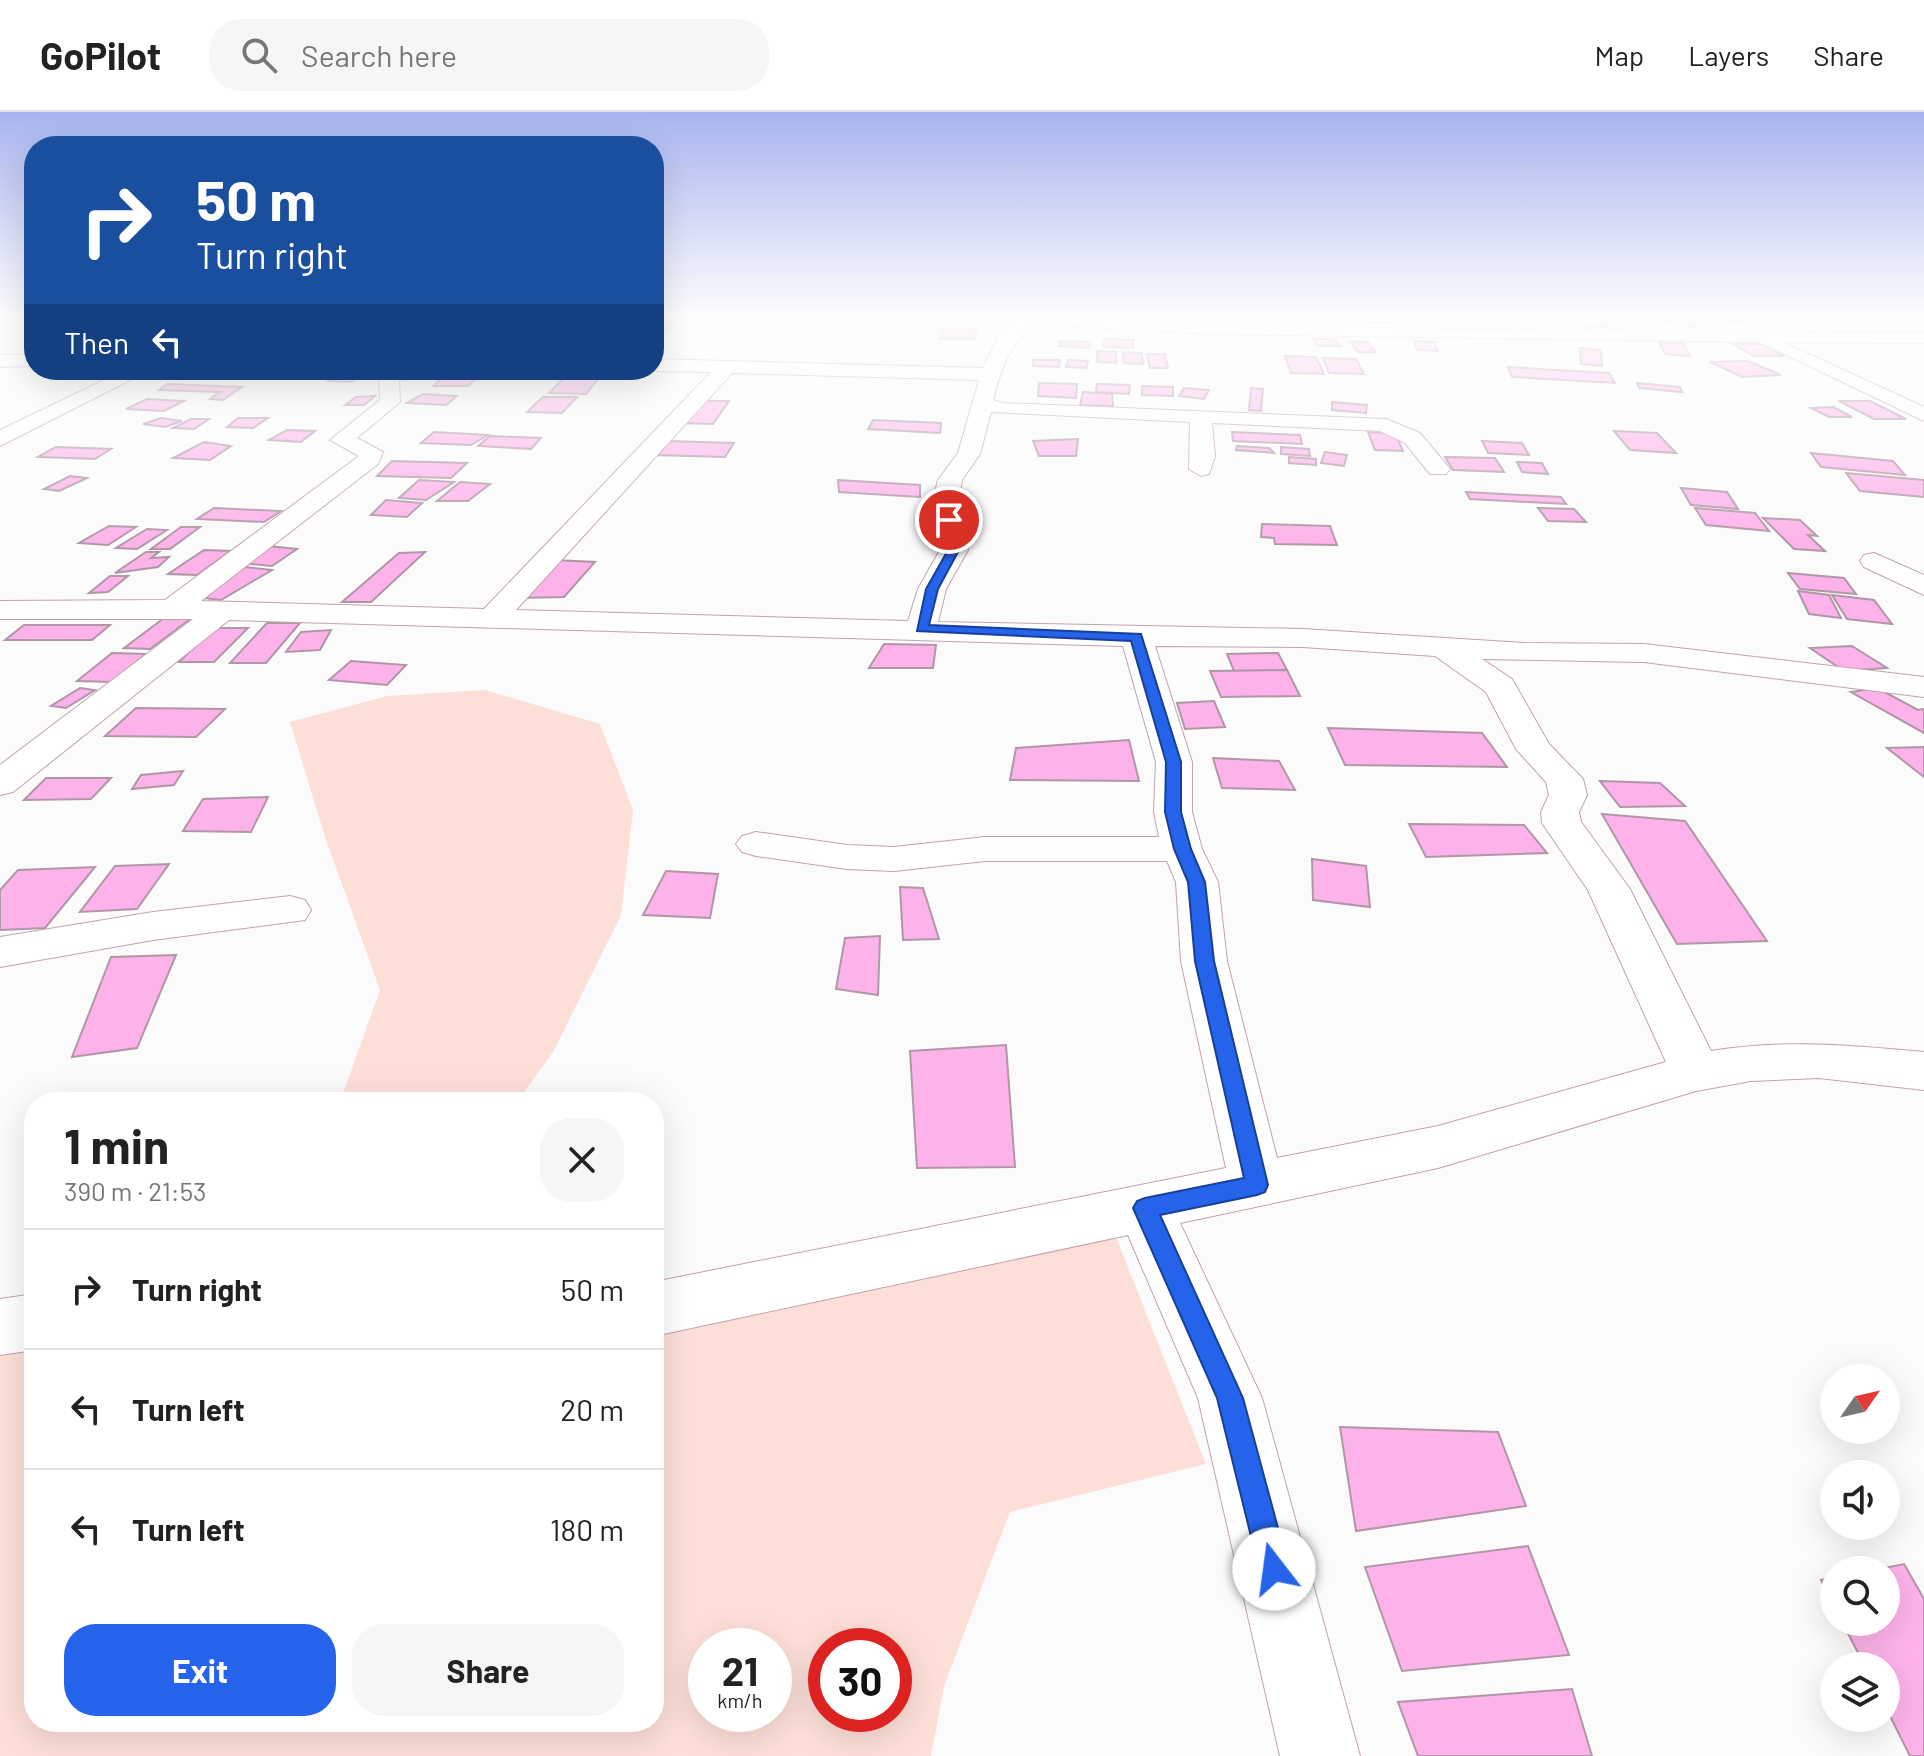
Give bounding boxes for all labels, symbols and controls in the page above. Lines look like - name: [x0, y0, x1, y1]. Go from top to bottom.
- search box: [209, 19, 769, 91]
- text: GoPilot: [40, 32, 161, 78]
- icon: search: [237, 33, 281, 77]
- text: Search here: [301, 37, 457, 73]
- text: Map: [1594, 38, 1644, 72]
- text: Layers: [1688, 38, 1769, 72]
- text: Share: [1813, 38, 1884, 72]
- text: 50 m: [196, 165, 316, 232]
- icon: right: [64, 168, 168, 272]
- text: Turn right: [196, 233, 348, 276]
- icon: left: [145, 320, 189, 364]
- text: Then: [64, 324, 129, 360]
- pin: [915, 486, 983, 554]
- icon: arrive: [927, 498, 971, 542]
- text: 1 min: [64, 1116, 169, 1174]
- button: close: [540, 1118, 624, 1202]
- text: 390 m · 21:53: [64, 1175, 206, 1206]
- icon: right: [64, 1267, 108, 1311]
- text: Turn right: [132, 1271, 262, 1307]
- text: 50 m: [561, 1271, 624, 1307]
- north arrow: [1820, 1364, 1900, 1444]
- map controls: [1820, 1364, 1900, 1732]
- icon: left: [64, 1387, 108, 1431]
- text: Turn left: [132, 1391, 245, 1427]
- text: 20 m: [560, 1391, 624, 1427]
- button: sound: [1820, 1460, 1900, 1540]
- icon: left: [64, 1507, 108, 1551]
- text: Turn left: [132, 1511, 245, 1547]
- text: 180 m: [550, 1511, 624, 1547]
- position arrow: [1232, 1527, 1316, 1611]
- button: search: [1820, 1556, 1900, 1636]
- button: Exit: [64, 1624, 336, 1716]
- button: Share: [352, 1624, 624, 1716]
- speed limit sign: 30: [808, 1628, 912, 1732]
- text: 21: [722, 1646, 758, 1694]
- button: layers: [1820, 1652, 1900, 1732]
- text: km/h: [717, 1688, 763, 1712]

